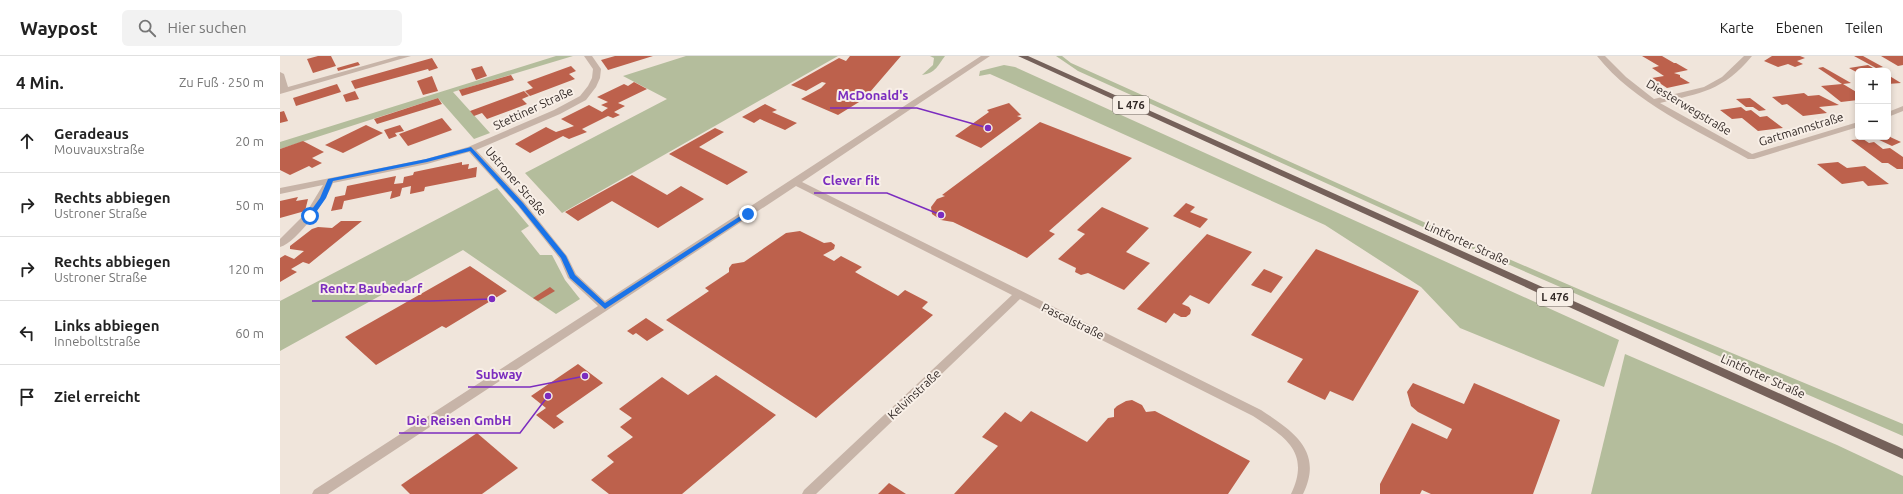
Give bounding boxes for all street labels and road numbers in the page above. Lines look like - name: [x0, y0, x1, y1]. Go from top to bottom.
- street label: Diesterwegstraße: [1644, 77, 1734, 137]
- street label: Stettiner Straße: [491, 84, 575, 132]
- road number: L 476: [1113, 96, 1149, 114]
- street label: Gartmannstraße: [1757, 110, 1845, 148]
- street label: Ustroner Straße: [483, 144, 549, 218]
- street label: Lintforter Straße: [1423, 219, 1511, 267]
- road number: L 476: [1537, 288, 1573, 306]
- street label: Pascalstraße: [1040, 300, 1106, 342]
- street label: Lintforter Straße: [1719, 352, 1807, 400]
- street label: Kelvinstraße: [885, 366, 943, 422]

